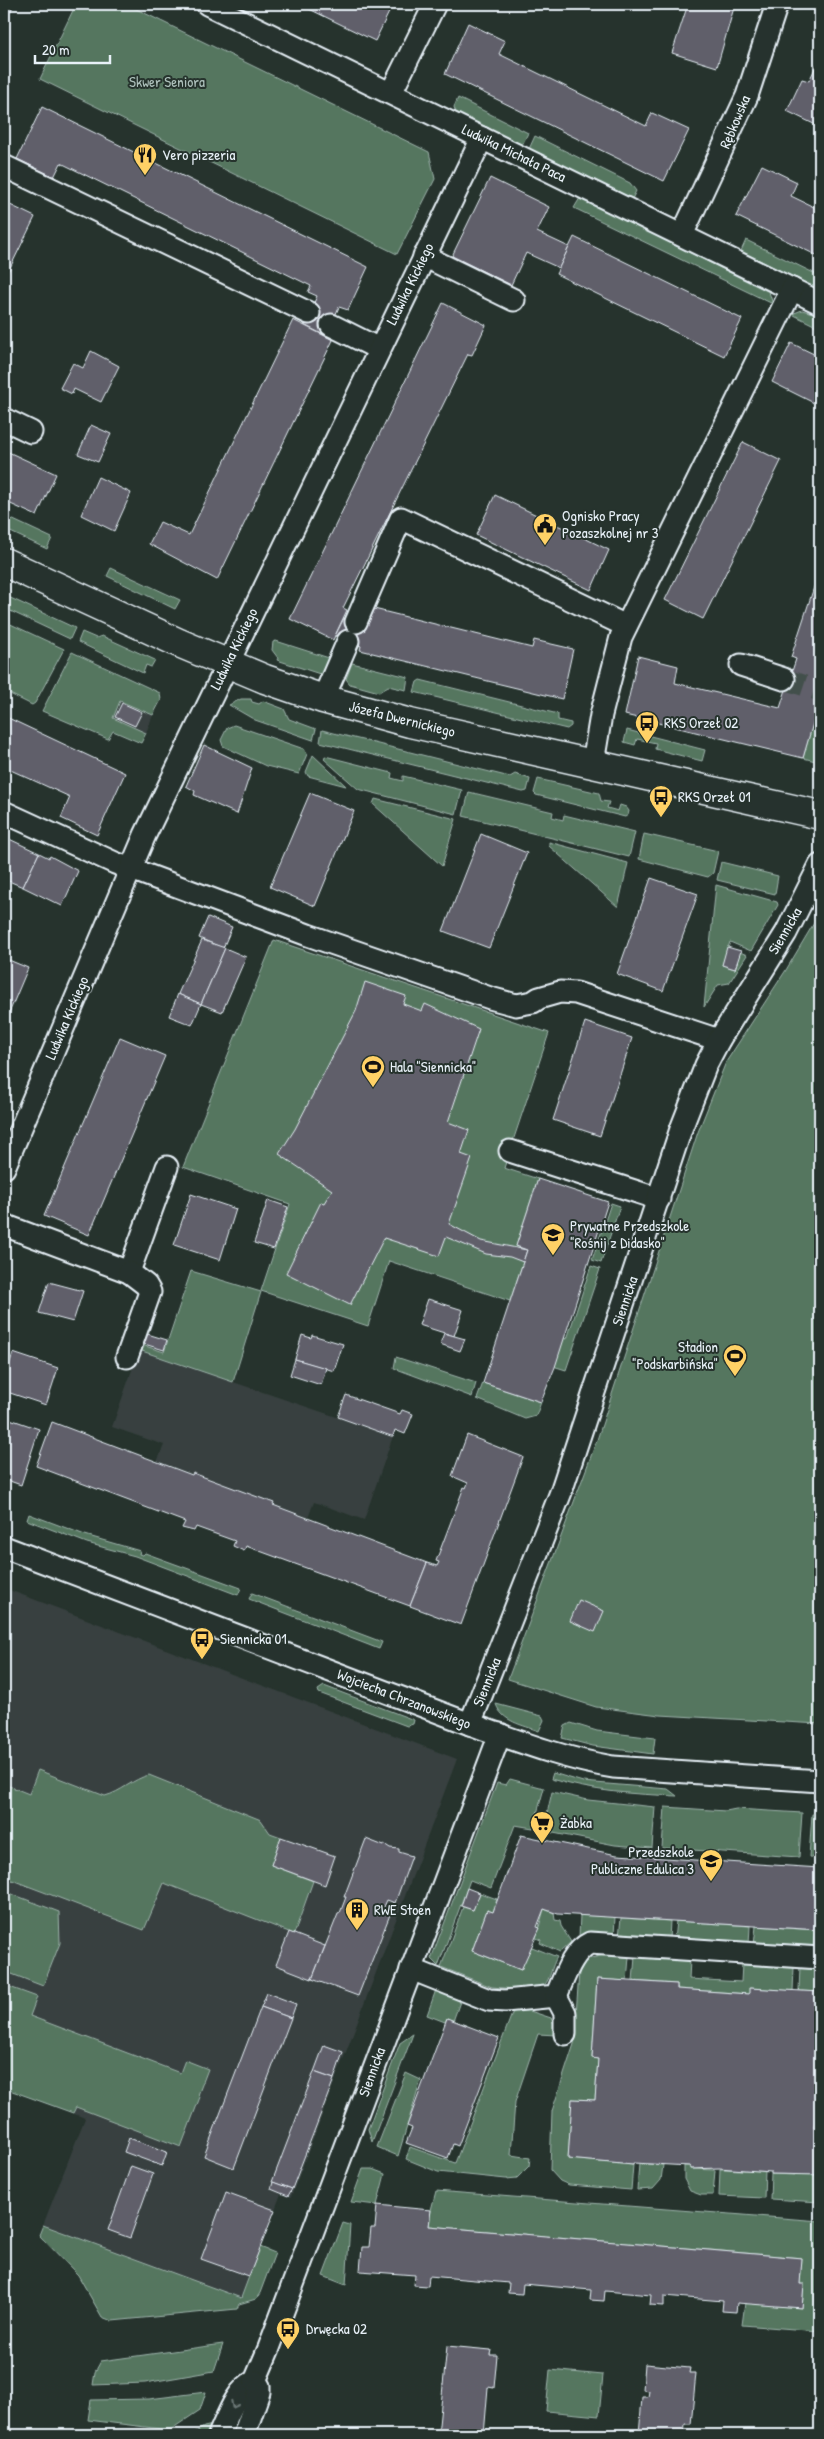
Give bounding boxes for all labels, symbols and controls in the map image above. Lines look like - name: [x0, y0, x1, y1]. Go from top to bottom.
- scale bar: [35, 32, 110, 64]
- text: 20 m: [42, 39, 69, 60]
- park label: Skwer Seniora: [129, 71, 205, 92]
- street label: Rębkowska: [714, 92, 755, 152]
- street label: Ludwika Michała Paca: [459, 118, 570, 187]
- restaurant icon: Vero pizzeria: [132, 142, 158, 176]
- place label: Vero pizzeria: [162, 144, 235, 165]
- street label: Ludwika Kickiego: [381, 239, 438, 328]
- place label: Ognisko Pracy Pozaszkolnej nr 3: [562, 505, 659, 543]
- public building icon: Ognisko Pracy Pozaszkolnej nr 3: [532, 512, 558, 546]
- street label: Ludwika Kickiego: [205, 604, 262, 693]
- street label: Józefa Dwernickiego: [347, 695, 457, 742]
- bus stop icon: RKS Orzeł 02: [634, 710, 660, 744]
- place label: RKS Orzeł 02: [664, 712, 738, 733]
- bus stop icon: RKS Orzeł 01: [648, 784, 674, 818]
- place label: RKS Orzeł 01: [678, 786, 751, 807]
- street label: Siennicka: [763, 903, 806, 958]
- street label: Ludwika Kickiego: [40, 973, 94, 1063]
- sports icon: Hala "Siennicka": [360, 1054, 386, 1088]
- place label: Hala "Siennicka": [390, 1056, 476, 1077]
- place label: Prywatne Przedszkole "Rośnij z Didasko": [570, 1215, 689, 1253]
- school or university icon: Prywatne Przedszkole "Rośnij z Didasko": [540, 1222, 566, 1256]
- street label: Siennicka: [606, 1273, 643, 1328]
- place label: Stadion "Podskarbińska": [632, 1336, 718, 1374]
- sports icon: Stadion "Podskarbińska": [722, 1343, 748, 1377]
- bus stop icon: Siennicka 01: [189, 1626, 215, 1660]
- place label: Siennicka 01: [220, 1628, 287, 1649]
- street label: Siennicka: [467, 1654, 506, 1709]
- street label: Wojciecha Chrzanowskiego: [334, 1663, 474, 1734]
- supermarket icon: Żabka: [529, 1810, 555, 1844]
- place label: Żabka: [560, 1812, 592, 1833]
- place label: Przedszkole Publiczne Edulica 3: [591, 1841, 694, 1879]
- school or university icon: Przedszkole Publiczne Edulica 3: [698, 1848, 724, 1882]
- building icon: RWE Stoen: [344, 1897, 370, 1931]
- place label: RWE Stoen: [374, 1899, 431, 1920]
- street label: Siennicka: [353, 2044, 390, 2099]
- bus stop icon: Drwęcka 02: [275, 2316, 301, 2350]
- place label: Drwęcka 02: [306, 2318, 367, 2339]
- one-way arrow: [230, 2400, 240, 2409]

